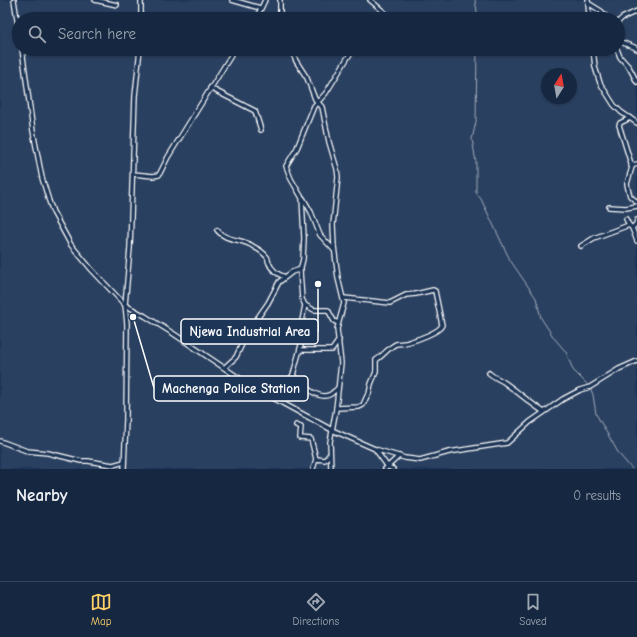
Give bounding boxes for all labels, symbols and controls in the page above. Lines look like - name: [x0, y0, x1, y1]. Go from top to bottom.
- search box: [12, 12, 625, 56]
- icon: search: [26, 23, 48, 45]
- text: Search here: [58, 25, 136, 43]
- north arrow: [541, 68, 577, 104]
- callout: Njewa Industrial Area: [181, 319, 318, 344]
- text: Njewa Industrial Area: [190, 324, 310, 339]
- callout: Machenga Police Station: [154, 376, 308, 401]
- text: Machenga Police Station: [162, 381, 300, 396]
- text: Nearby: [16, 486, 67, 505]
- text: 0 results: [573, 488, 621, 503]
- tab: Map: [90, 591, 112, 628]
- tab: Directions: [292, 591, 339, 628]
- tab: Saved: [519, 591, 547, 628]

